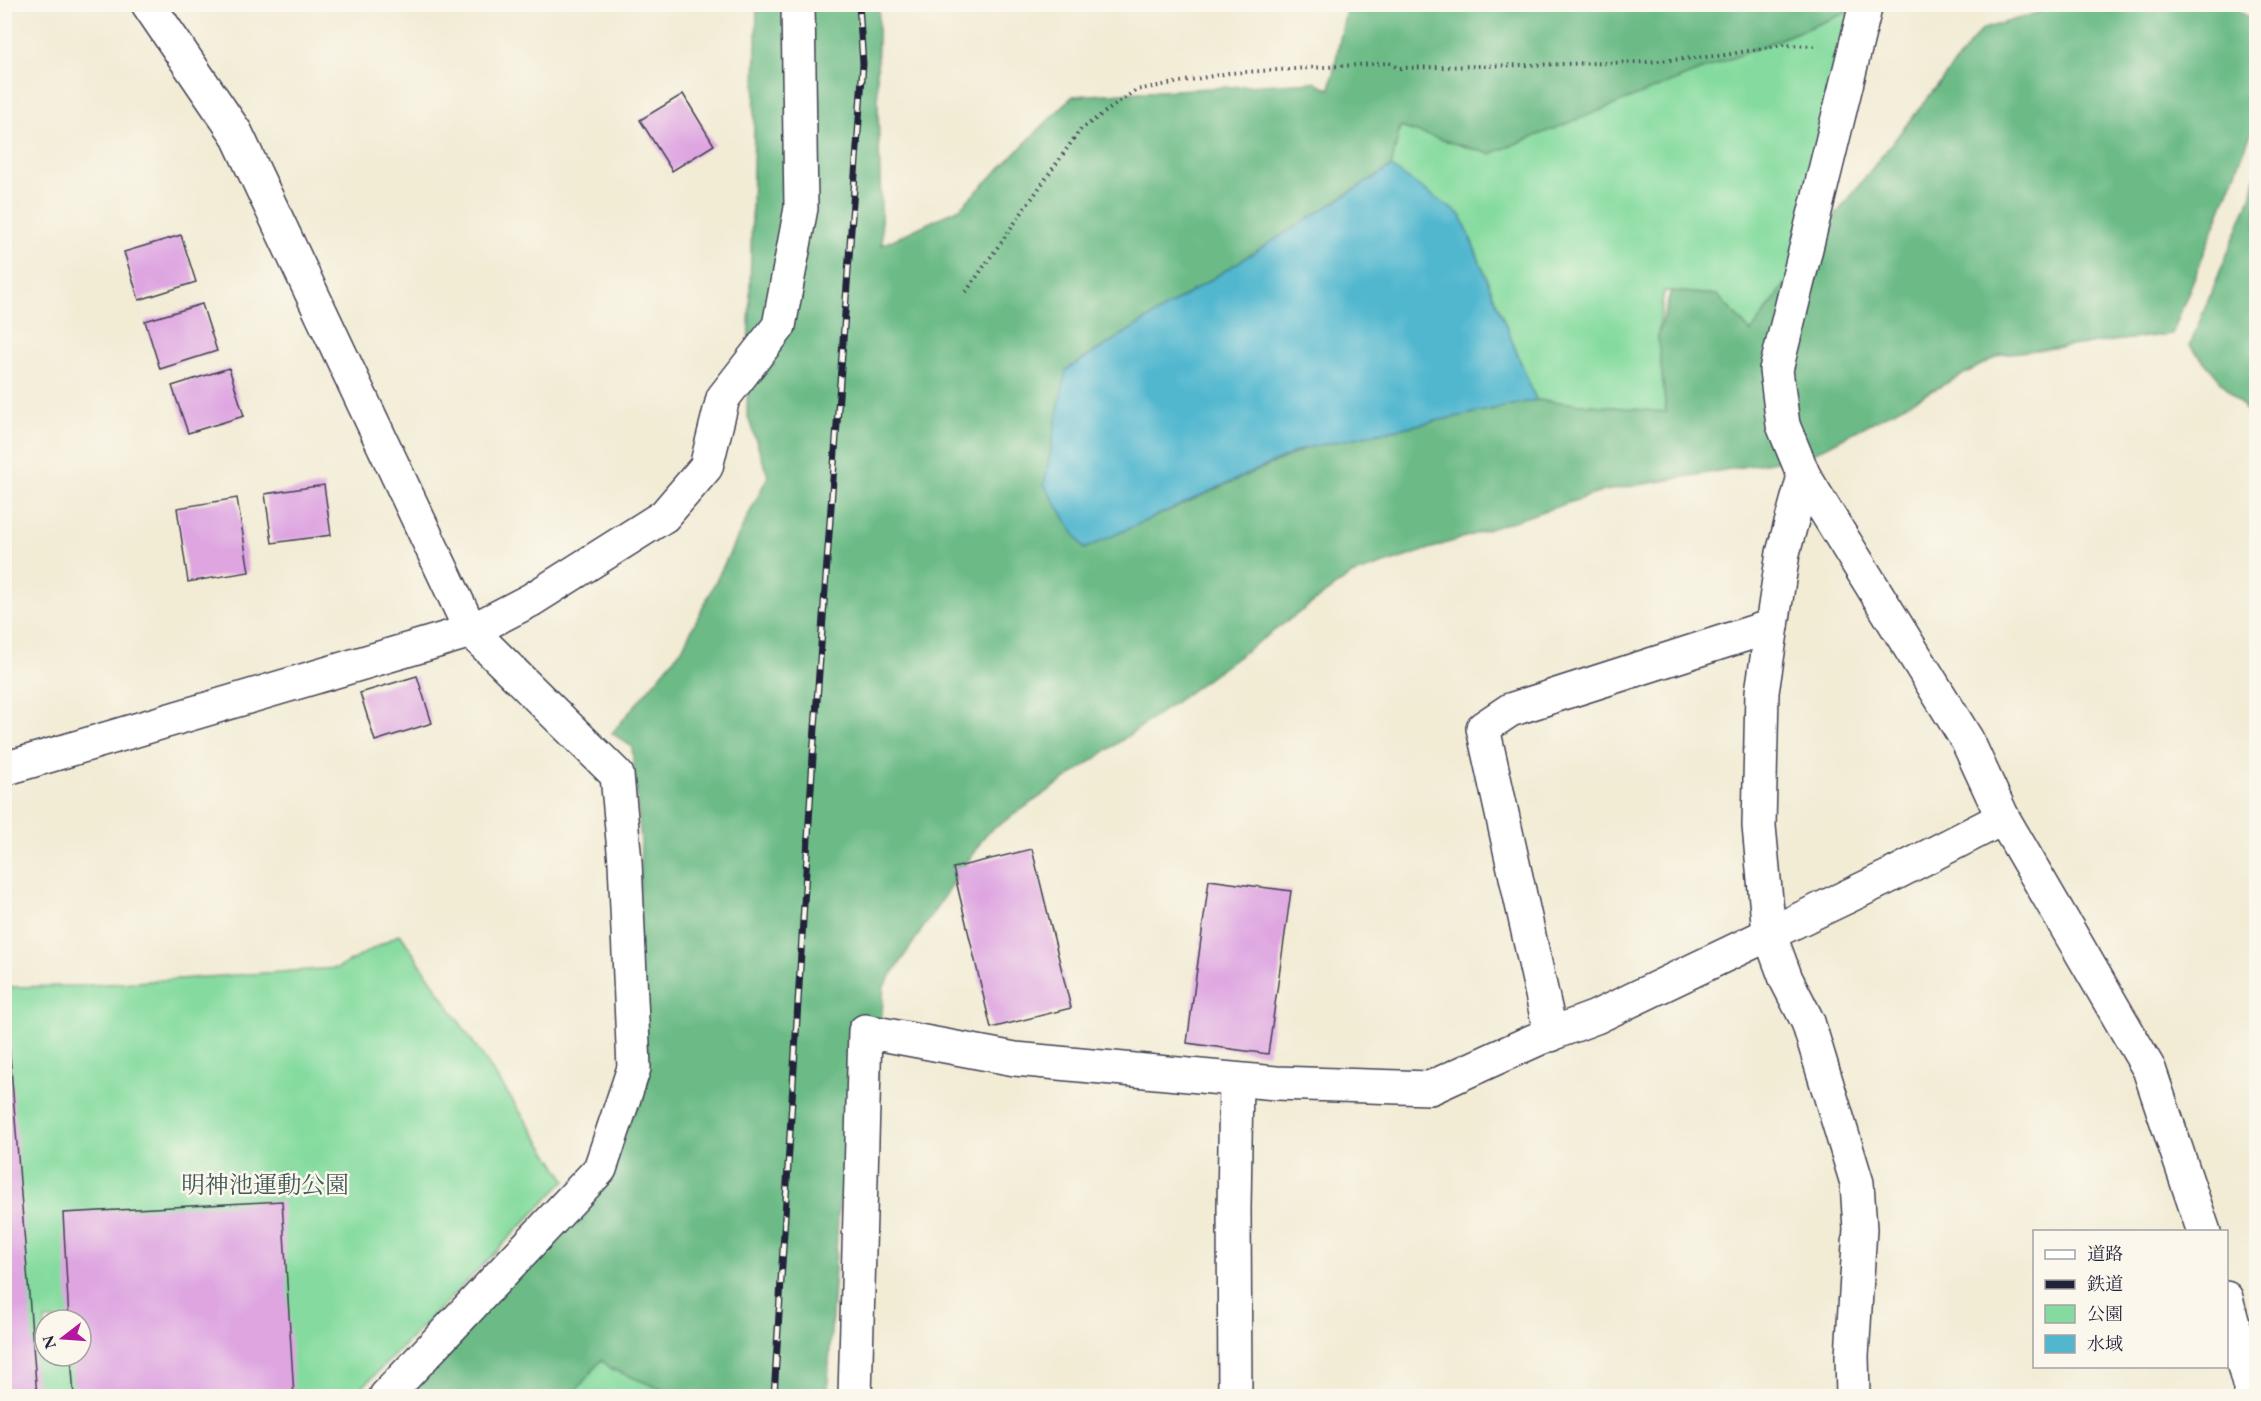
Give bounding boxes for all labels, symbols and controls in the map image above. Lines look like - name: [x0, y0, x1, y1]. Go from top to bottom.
- park label: 明神池運動公園: [181, 1169, 349, 1200]
- legend: [2033, 1230, 2228, 1368]
- text: 道路: [2087, 1242, 2123, 1265]
- text: 鉄道: [2087, 1272, 2123, 1295]
- text: 公園: [2087, 1302, 2123, 1325]
- north arrow: [33, 1308, 93, 1368]
- text: 水域: [2087, 1332, 2123, 1355]
- text: N: [37, 1333, 61, 1352]

